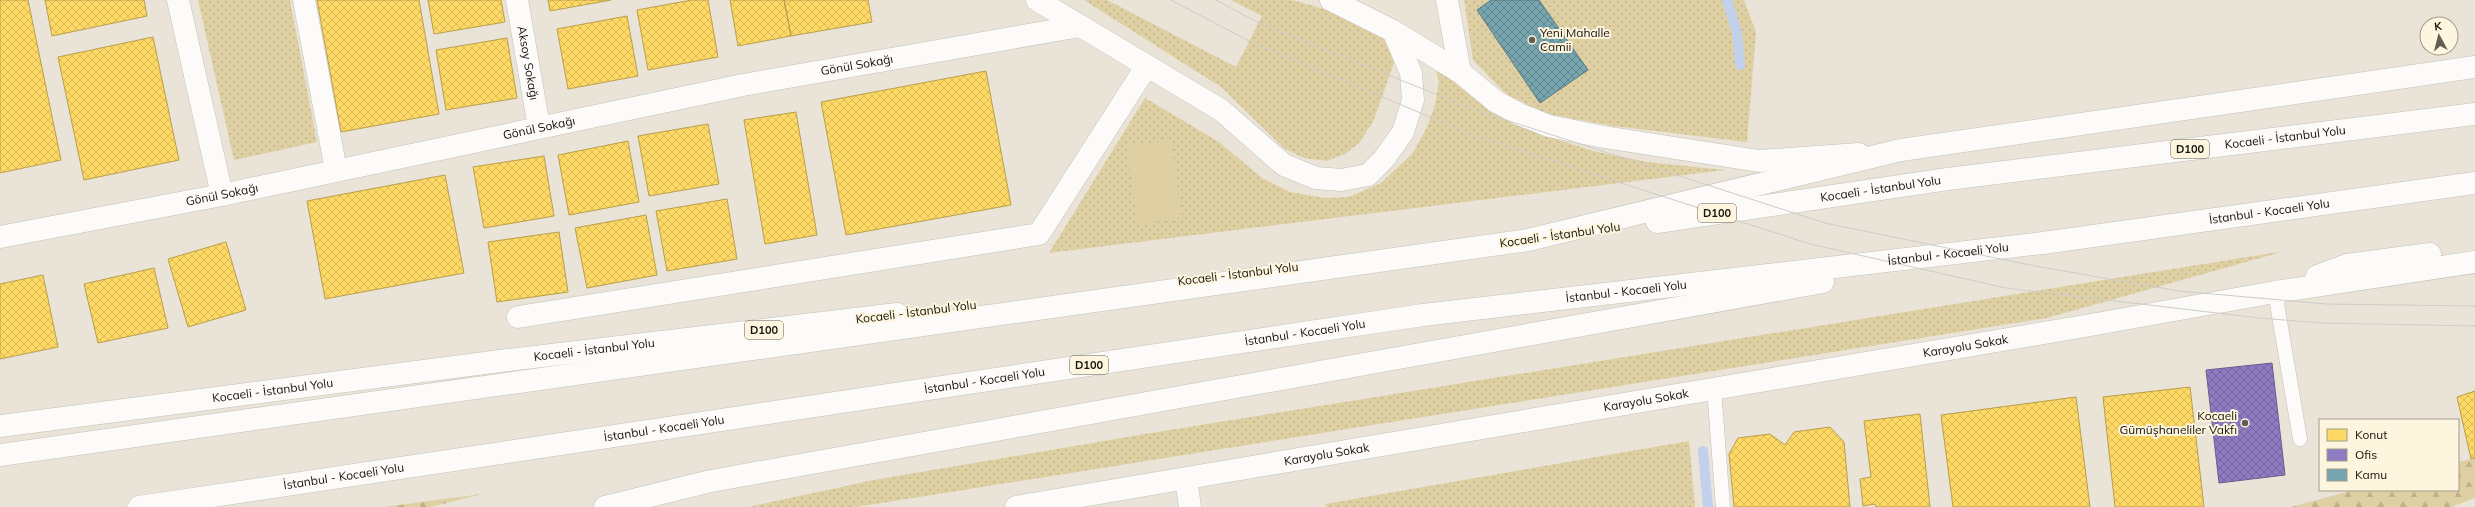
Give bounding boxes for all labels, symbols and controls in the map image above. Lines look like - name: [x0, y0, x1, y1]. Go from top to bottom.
- north arrow: [2419, 16, 2459, 56]
- text: K: [2433, 19, 2443, 33]
- street label: Aksoy Sokağı: [515, 25, 542, 101]
- place label: Yeni Mahalle Camii: [1539, 25, 1610, 54]
- marker: Yeni Mahalle Camii: [1527, 35, 1537, 45]
- street label: Gönül Sokağı: [819, 51, 894, 78]
- street label: Gönül Sokağı: [502, 113, 576, 142]
- street label: Kocaeli - İstanbul Yolu: [2224, 122, 2347, 152]
- road number: D100: [2171, 140, 2209, 158]
- street label: Kocaeli - İstanbul Yolu: [1819, 172, 1942, 205]
- street label: Gönül Sokağı: [185, 180, 259, 209]
- street label: İstanbul - Kocaeli Yolu: [2208, 195, 2331, 227]
- road number: D100: [1698, 204, 1736, 222]
- street label: Kocaeli - İstanbul Yolu: [1499, 219, 1621, 250]
- street label: İstanbul - Kocaeli Yolu: [1887, 239, 2009, 268]
- street label: Kocaeli - İstanbul Yolu: [1177, 259, 1299, 288]
- street label: İstanbul - Kocaeli Yolu: [1565, 276, 1688, 305]
- street label: Kocaeli - İstanbul Yolu: [855, 297, 977, 326]
- street label: İstanbul - Kocaeli Yolu: [1244, 316, 1366, 349]
- road number: D100: [745, 321, 783, 339]
- street label: Karayolu Sokak: [1922, 331, 2010, 360]
- street label: Kocaeli - İstanbul Yolu: [533, 335, 655, 364]
- road number: D100: [1070, 356, 1108, 374]
- street label: İstanbul - Kocaeli Yolu: [923, 364, 1046, 396]
- street label: Kocaeli - İstanbul Yolu: [211, 375, 334, 405]
- street label: Karayolu Sokak: [1602, 385, 1690, 414]
- place label: Kocaeli Gümüşhaneliler Vakfı: [2120, 408, 2237, 437]
- street label: İstanbul - Kocaeli Yolu: [603, 412, 725, 444]
- marker: Kocaeli Gümüşhaneliler Vakfı: [2240, 418, 2250, 428]
- legend: [2319, 419, 2459, 491]
- text: Konut: [2355, 427, 2387, 442]
- street label: Karayolu Sokak: [1283, 439, 1371, 469]
- text: Ofis: [2355, 447, 2377, 462]
- street label: İstanbul - Kocaeli Yolu: [282, 459, 405, 492]
- text: Kamu: [2355, 467, 2387, 482]

